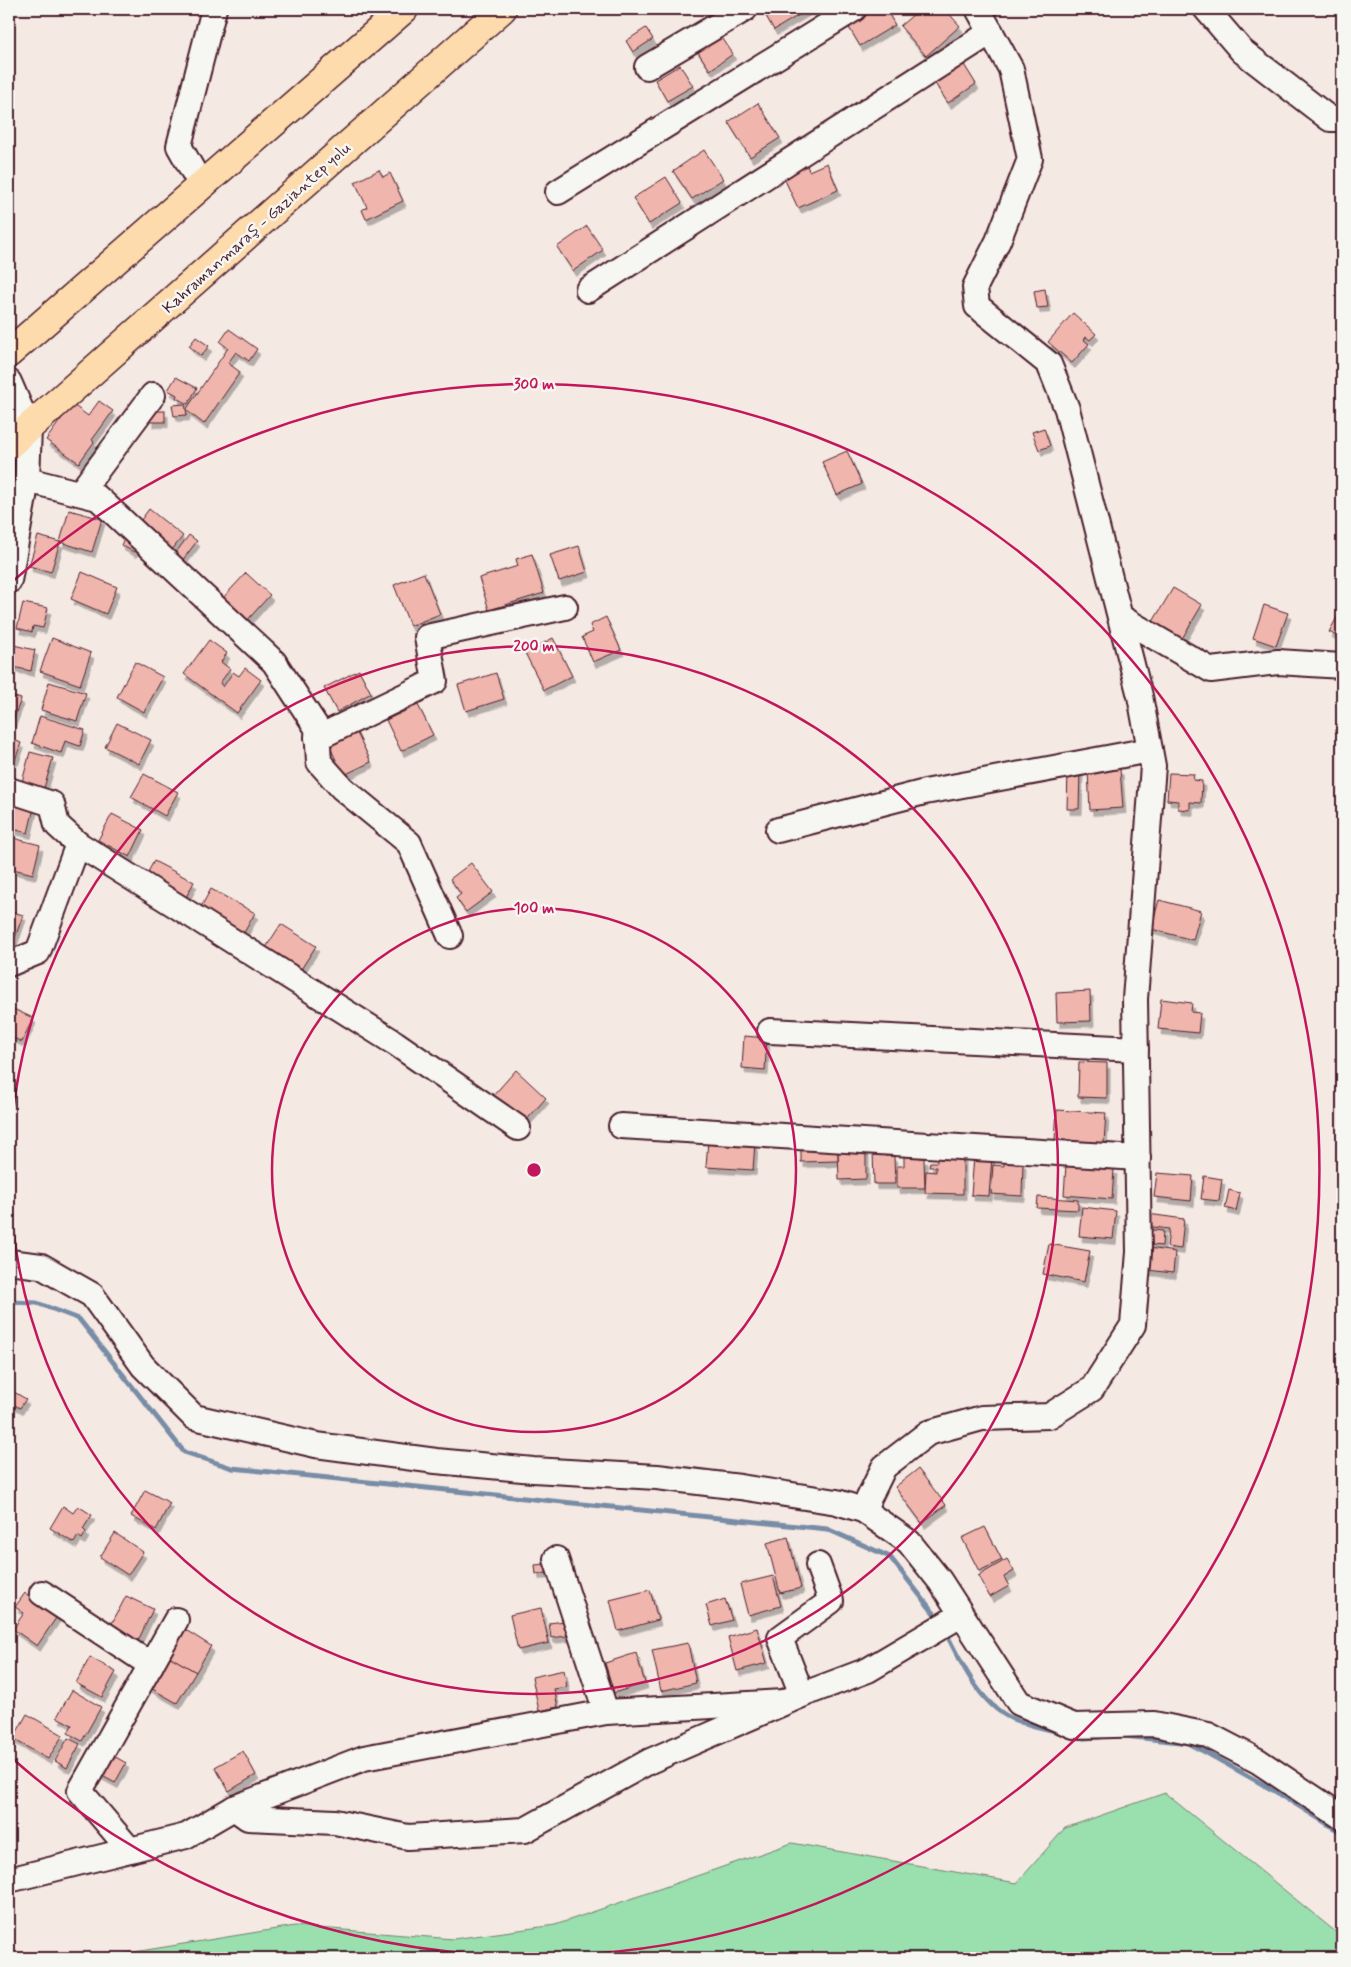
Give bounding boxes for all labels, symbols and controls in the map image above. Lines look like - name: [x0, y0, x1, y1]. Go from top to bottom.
- street label: Kahramanmaraş - Gaziantep yolu: [158, 138, 356, 318]
- text: 300 m: [514, 375, 554, 395]
- text: 200 m: [514, 637, 555, 657]
- text: 100 m: [514, 899, 554, 919]
- centre of rings: [525, 1161, 543, 1179]

